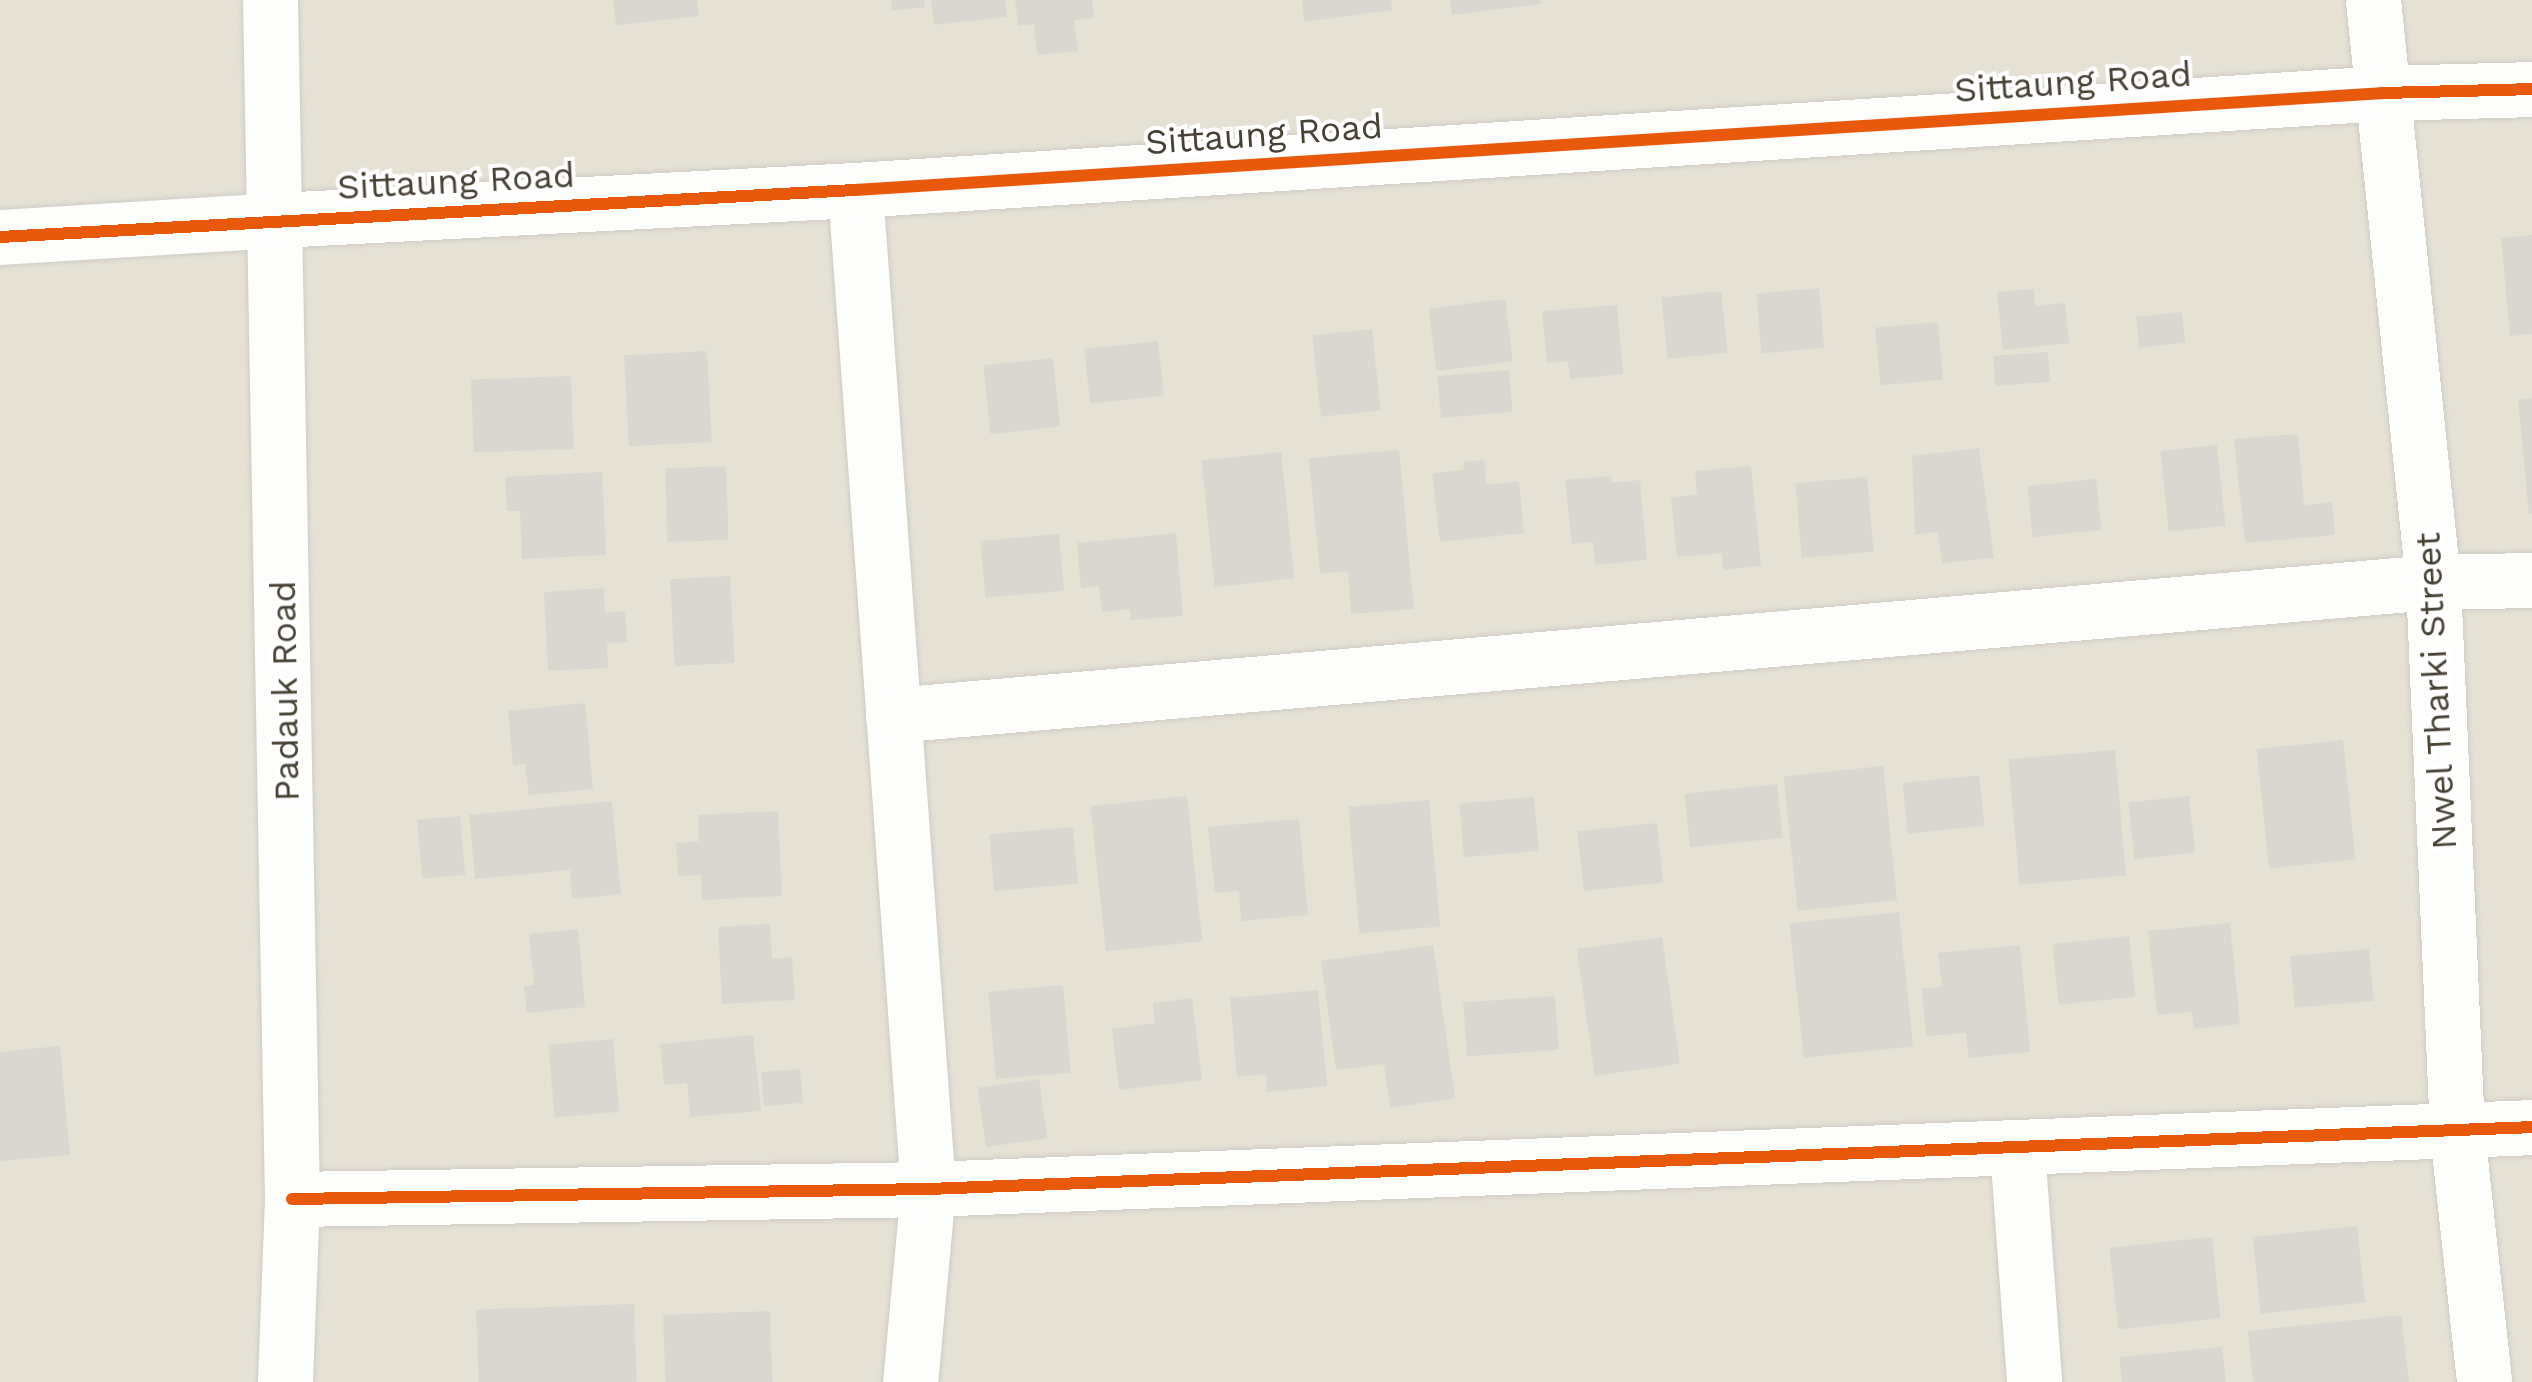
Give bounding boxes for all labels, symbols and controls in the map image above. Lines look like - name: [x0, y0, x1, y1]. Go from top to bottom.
- street label: Sittaung Road: [1953, 53, 2193, 111]
- street label: Sittaung Road: [1144, 105, 1384, 163]
- street label: Sittaung Road: [336, 154, 576, 208]
- street label: Nwel Tharki Street: [2407, 530, 2465, 852]
- street label: Padauk Road: [262, 580, 308, 802]

